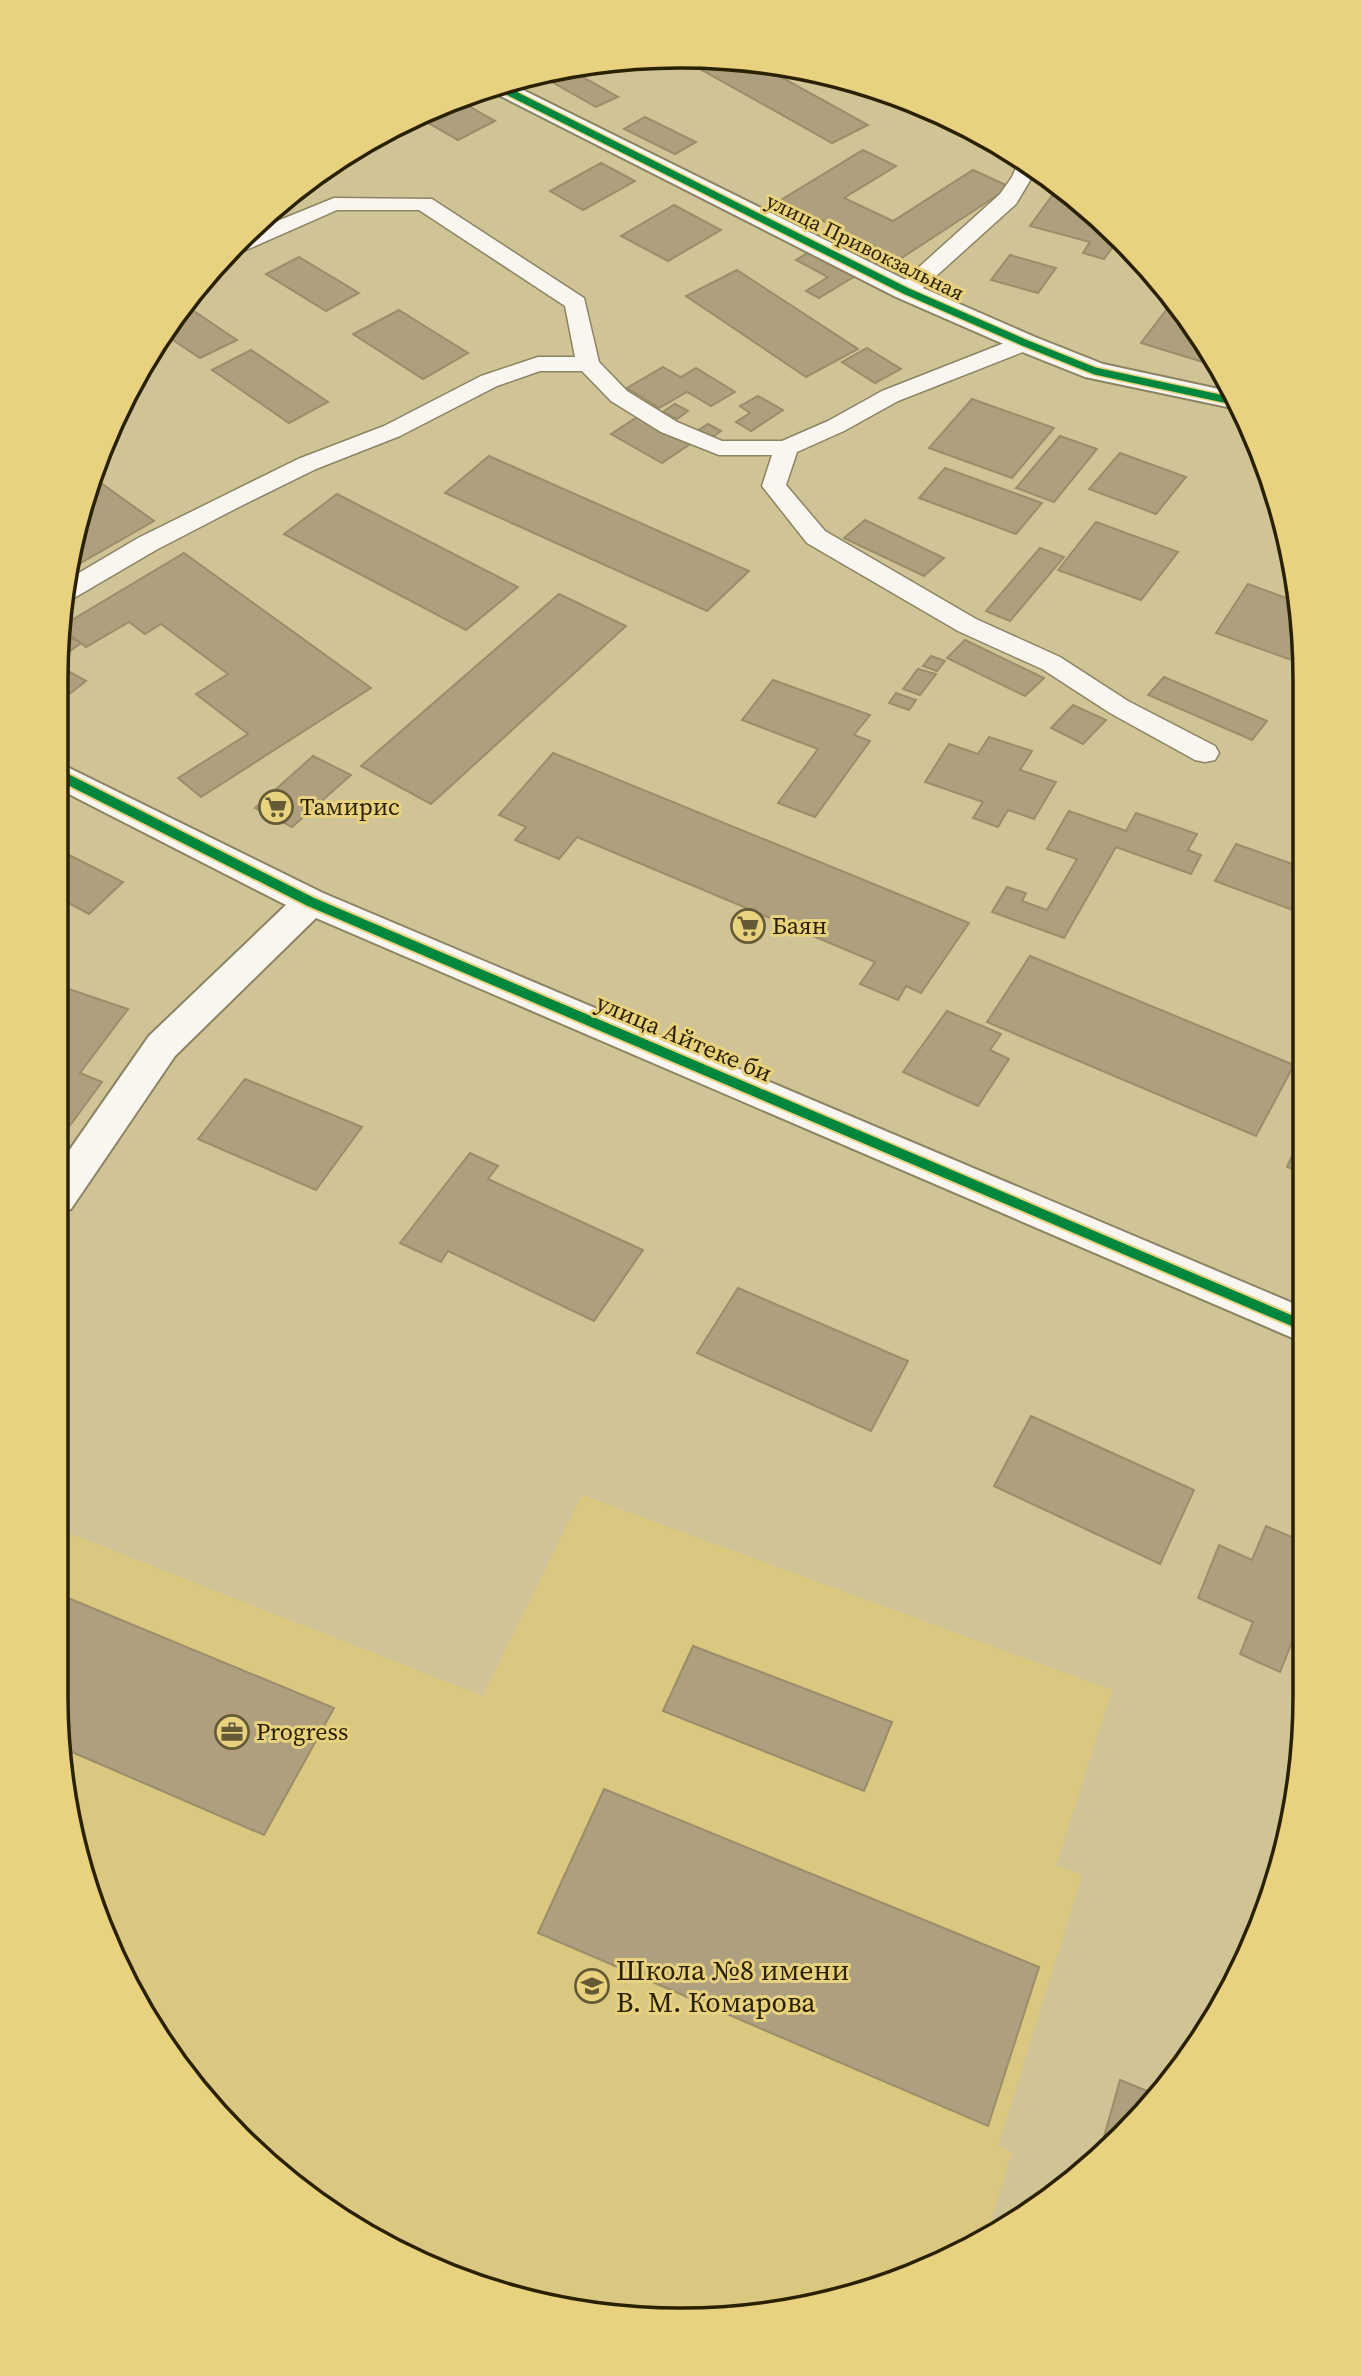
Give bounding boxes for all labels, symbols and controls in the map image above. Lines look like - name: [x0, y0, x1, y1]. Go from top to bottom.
- street label: улица Привокзальная: [761, 186, 969, 307]
- supermarket icon: Тамирис: [257, 788, 295, 826]
- place label: Тамирис: [300, 790, 400, 823]
- supermarket icon: Баян: [729, 907, 767, 945]
- place label: Баян: [772, 909, 827, 942]
- street label: улица Айтеке би: [591, 986, 777, 1090]
- office icon: Progress: [213, 1713, 251, 1751]
- place label: Progress: [256, 1715, 348, 1748]
- place label: Школа №8 имени В. М. Комарова: [616, 1951, 849, 2021]
- school or university icon: Школа №8 имени В. М. Комарова: [573, 1967, 611, 2005]

